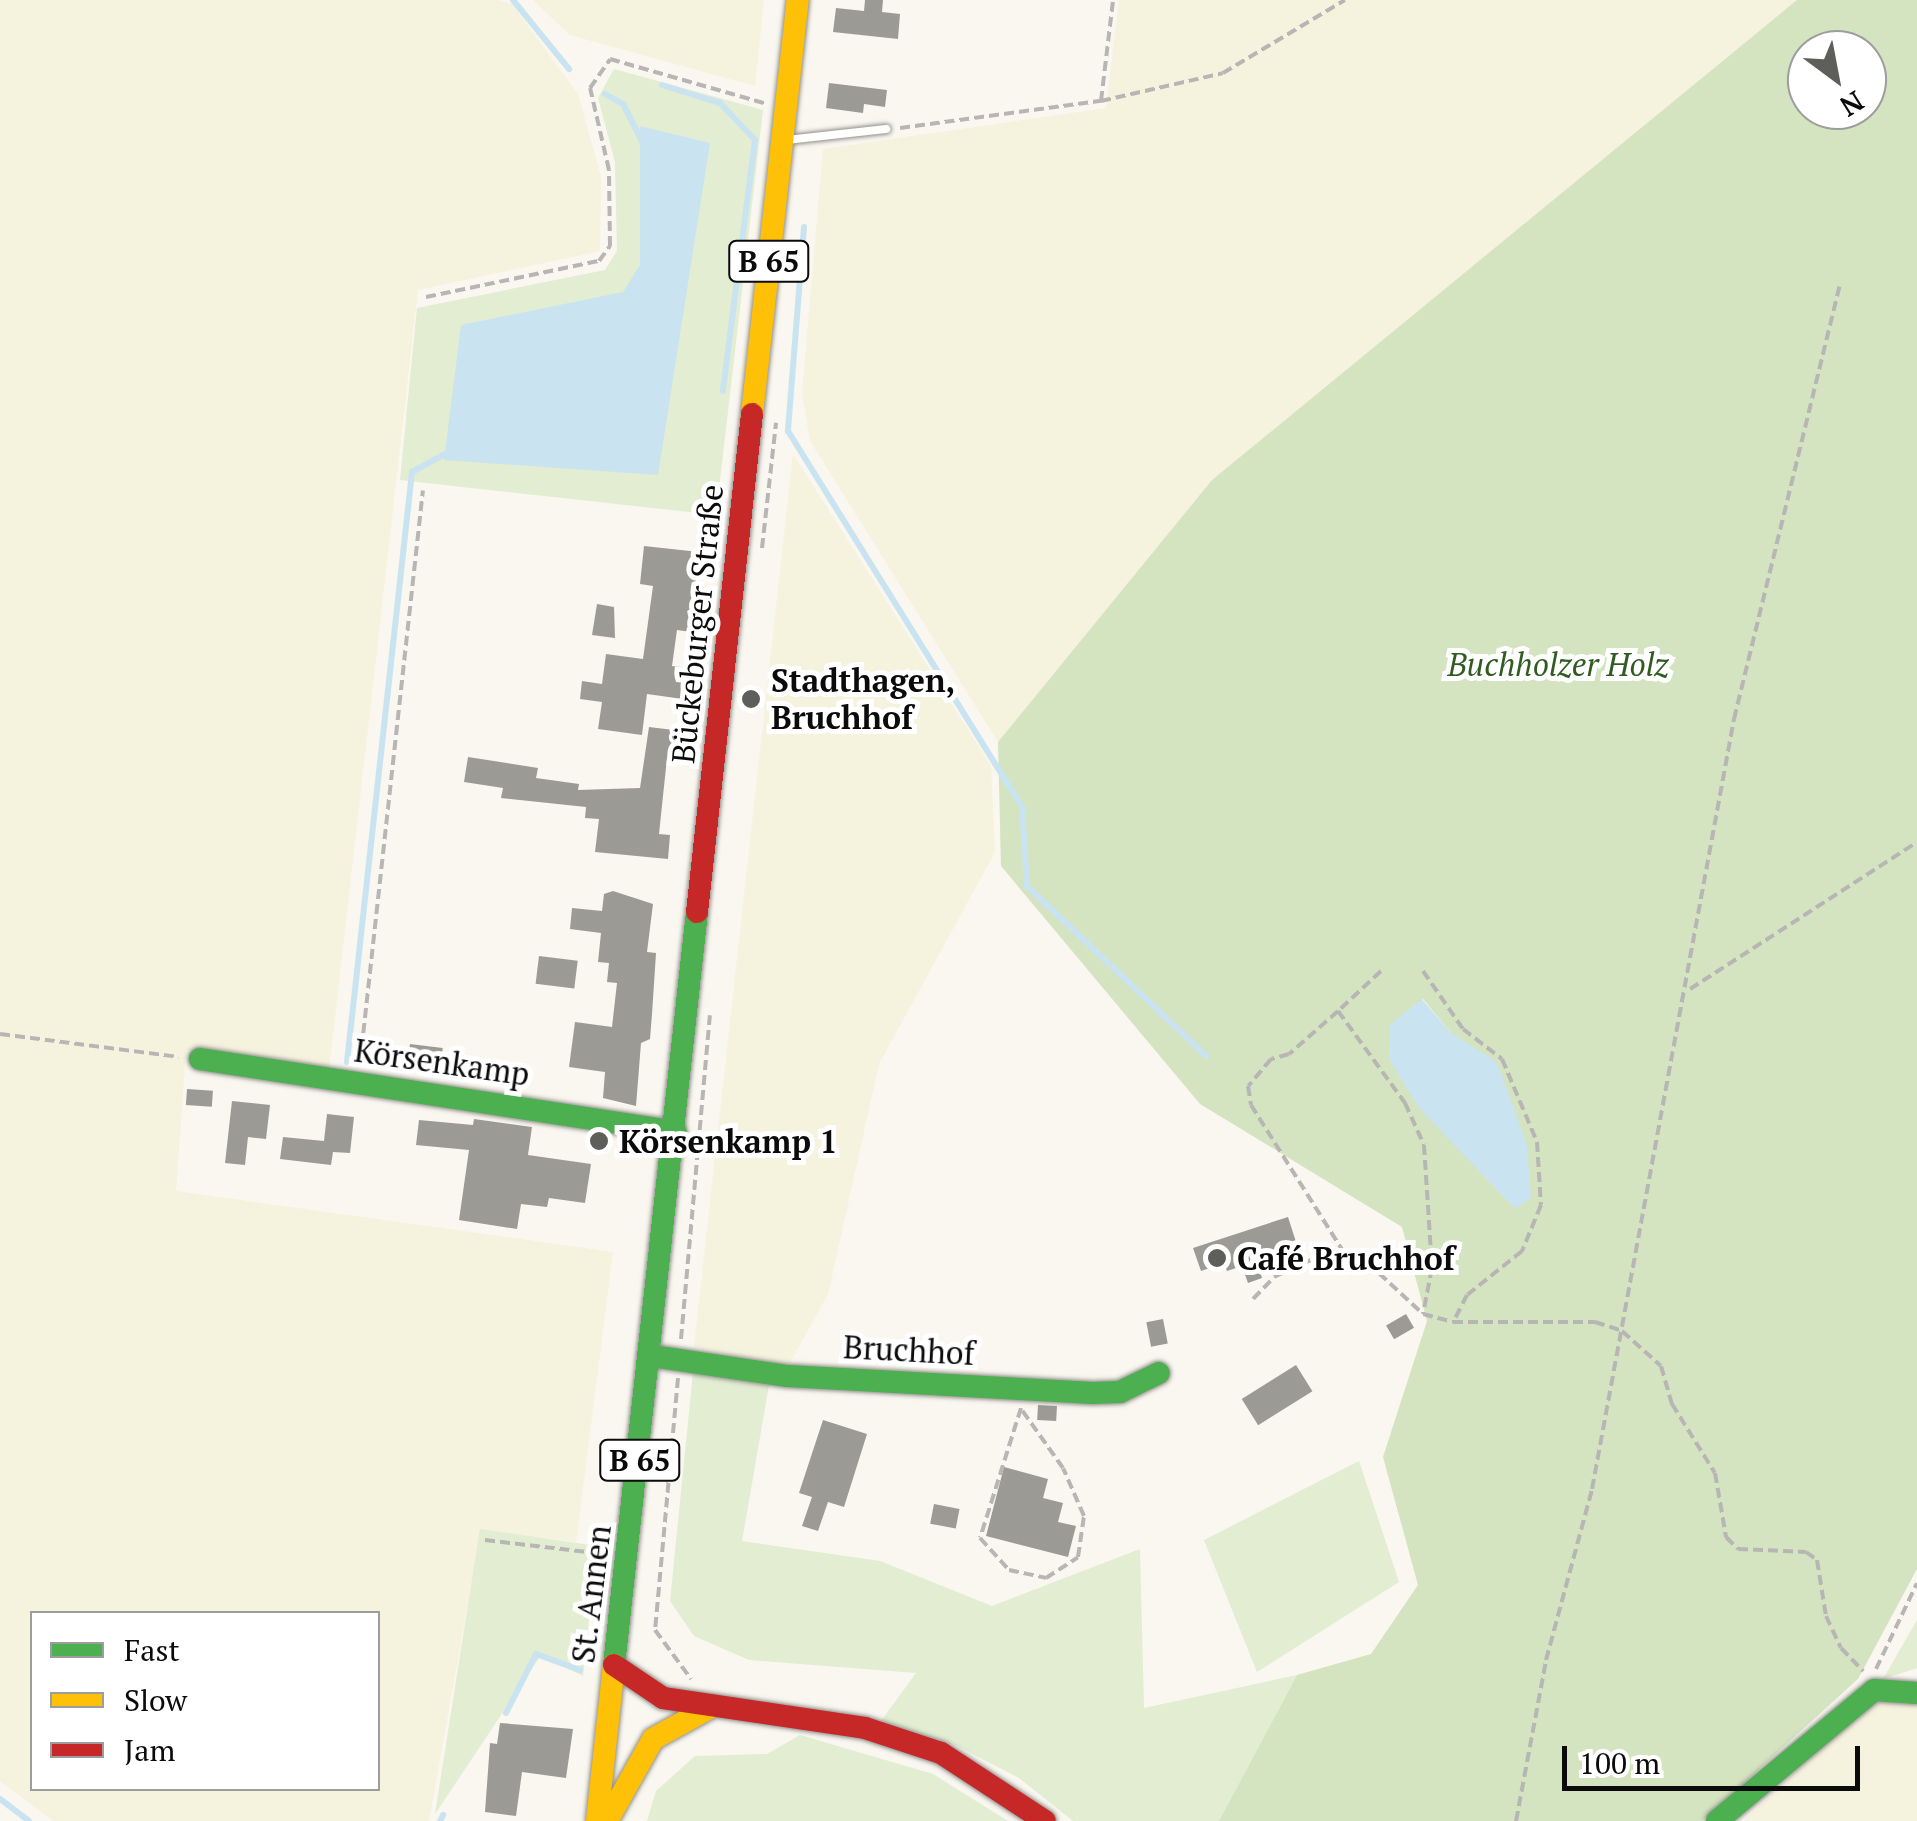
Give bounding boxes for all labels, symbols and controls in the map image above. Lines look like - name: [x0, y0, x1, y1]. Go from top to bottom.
- north arrow: [1787, 30, 1887, 130]
- text: N: [1833, 83, 1871, 125]
- road number: B 65: [726, 236, 812, 286]
- street label: Bückeburger Straße: [663, 483, 731, 765]
- park label: Buchholzer Holz: [1448, 645, 1668, 683]
- place label: Stadthagen, Bruchhof: [771, 662, 955, 737]
- marker: Stadthagen, Bruchhof: [740, 688, 762, 710]
- street label: Körsenkamp: [352, 1031, 532, 1093]
- place label: Körsenkamp 1: [619, 1122, 838, 1160]
- marker: Körsenkamp 1: [588, 1130, 610, 1152]
- place label: Café Bruchhof: [1237, 1239, 1455, 1277]
- marker: Café Bruchhof: [1206, 1247, 1228, 1269]
- street label: Bruchhof: [842, 1327, 976, 1373]
- road number: B 65: [598, 1435, 682, 1485]
- street label: St. Annen: [563, 1522, 619, 1666]
- legend: [30, 1611, 380, 1791]
- text: Fast: [124, 1630, 180, 1670]
- text: Slow: [124, 1680, 187, 1720]
- scale bar: [1567, 1726, 1864, 1788]
- text: Jam: [124, 1730, 175, 1770]
- text: 100 m: [1579, 1743, 1660, 1783]

